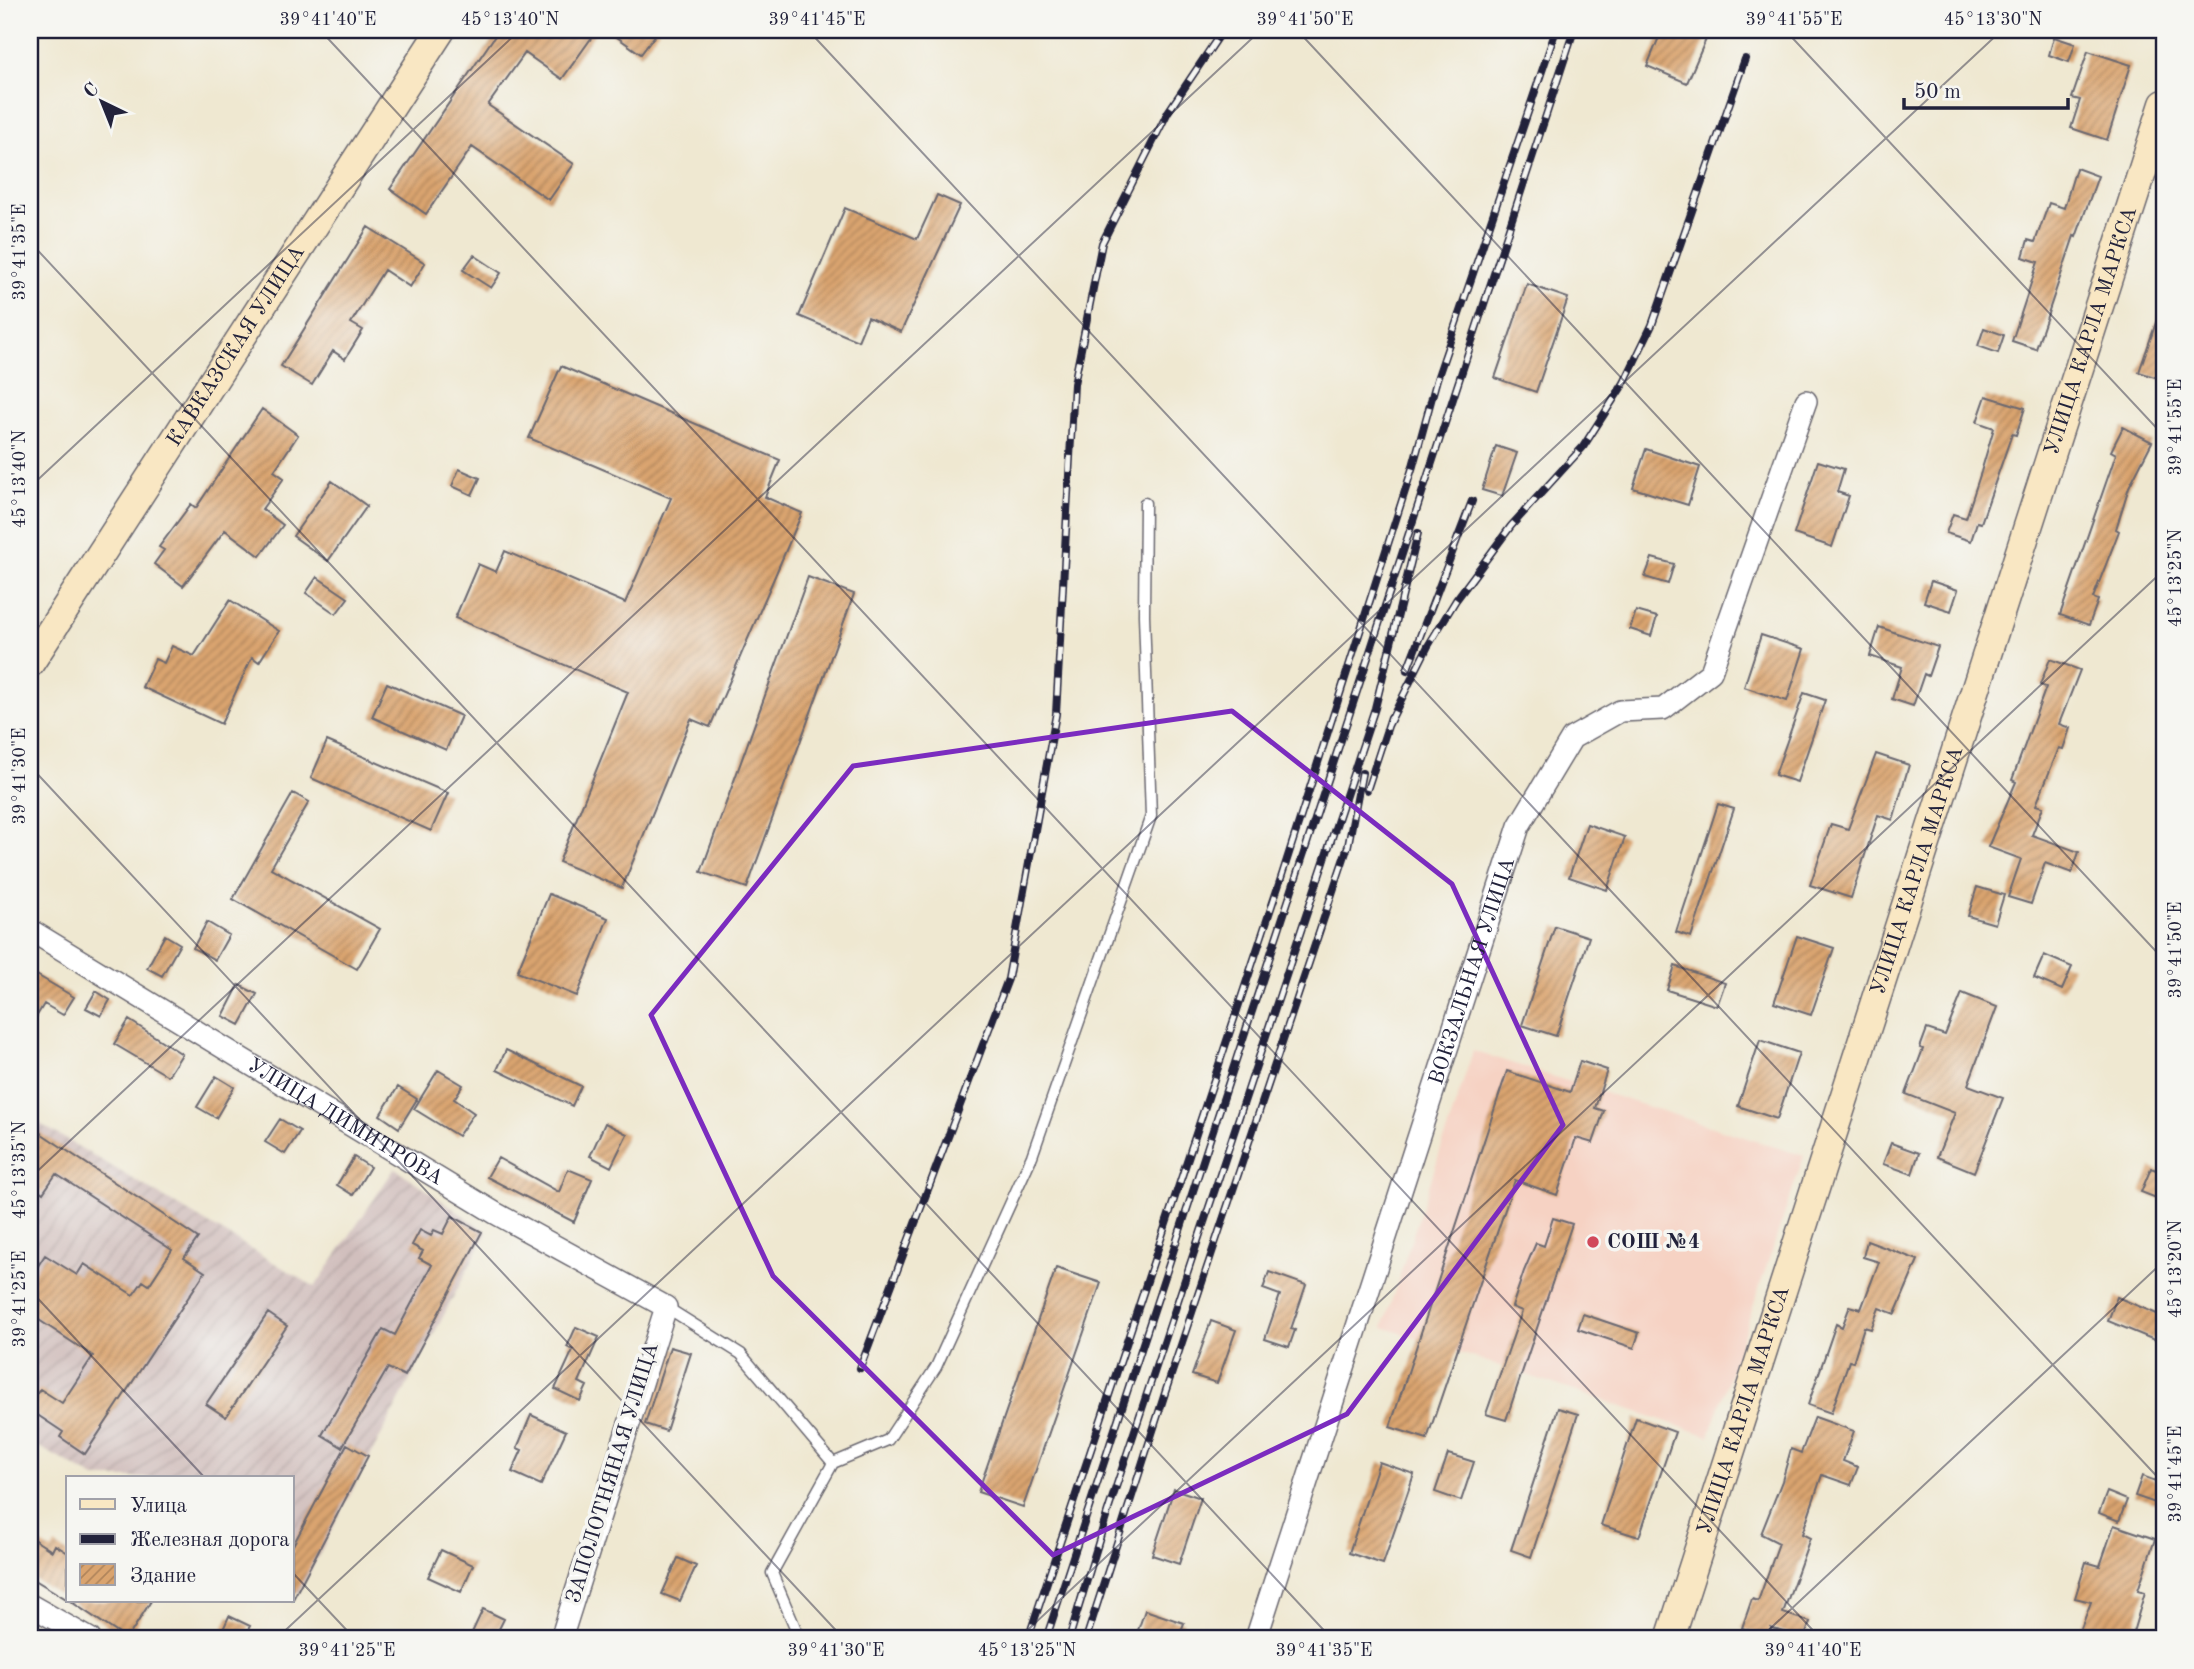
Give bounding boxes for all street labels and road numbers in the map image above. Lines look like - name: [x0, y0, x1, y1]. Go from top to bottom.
- street label: УЛИЦА КАРЛА МАРКСА: [2041, 204, 2141, 458]
- street label: КАВКАЗСКАЯ УЛИЦА: [163, 242, 309, 450]
- street label: УЛИЦА КАРЛА МАРКСА: [1867, 744, 1967, 998]
- street label: ВОКЗАЛЬНАЯ УЛИЦА: [1426, 855, 1519, 1087]
- street label: УЛИЦА ДИМИТРОВА: [244, 1054, 447, 1189]
- street label: УЛИЦА КАРЛА МАРКСА: [1694, 1284, 1793, 1537]
- street label: ЗАПОЛОТНЯНАЯ УЛИЦА: [563, 1340, 663, 1606]

